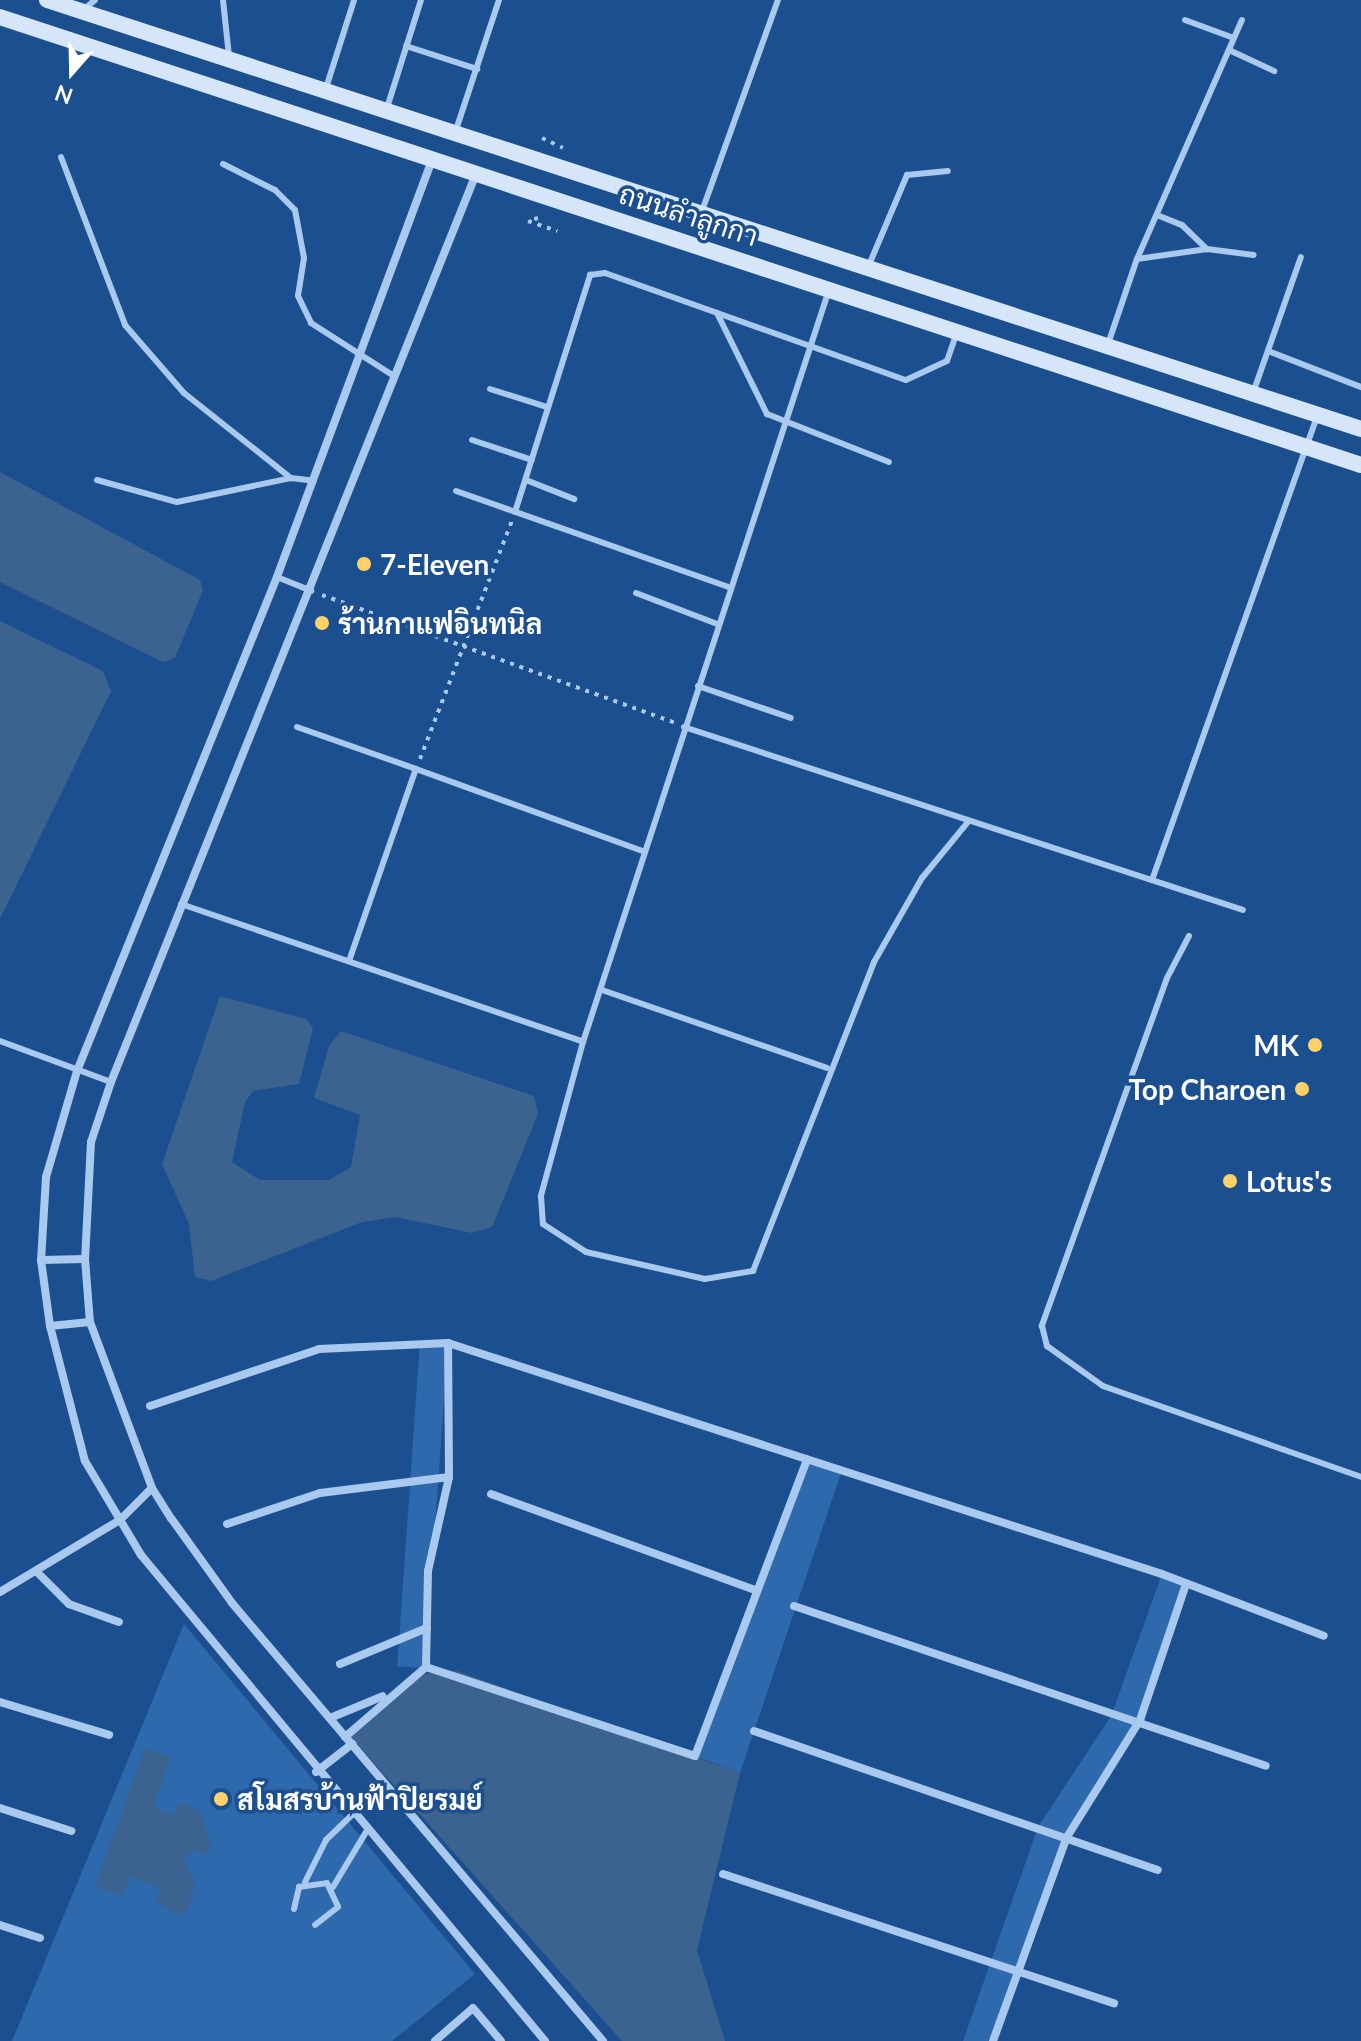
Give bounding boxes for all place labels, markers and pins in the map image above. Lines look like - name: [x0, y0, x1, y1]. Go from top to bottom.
- place label: 7-Eleven: [380, 547, 489, 581]
- marker: 7-Eleven: [355, 555, 373, 573]
- place label: ร้านกาแฟอินทนิล: [338, 606, 542, 640]
- marker: ร้านกาแฟอินทนิล: [313, 614, 331, 632]
- place label: MK: [1253, 1028, 1299, 1062]
- marker: MK: [1306, 1036, 1324, 1054]
- place label: Top Charoen: [1128, 1072, 1286, 1106]
- marker: Top Charoen: [1293, 1080, 1311, 1098]
- place label: Lotus's: [1246, 1164, 1332, 1198]
- marker: Lotus's: [1221, 1172, 1239, 1190]
- place label: สโมสรบ้านฟ้าปิยรมย์: [237, 1782, 483, 1816]
- marker: สโมสรบ้านฟ้าปิยรมย์: [212, 1790, 230, 1808]

